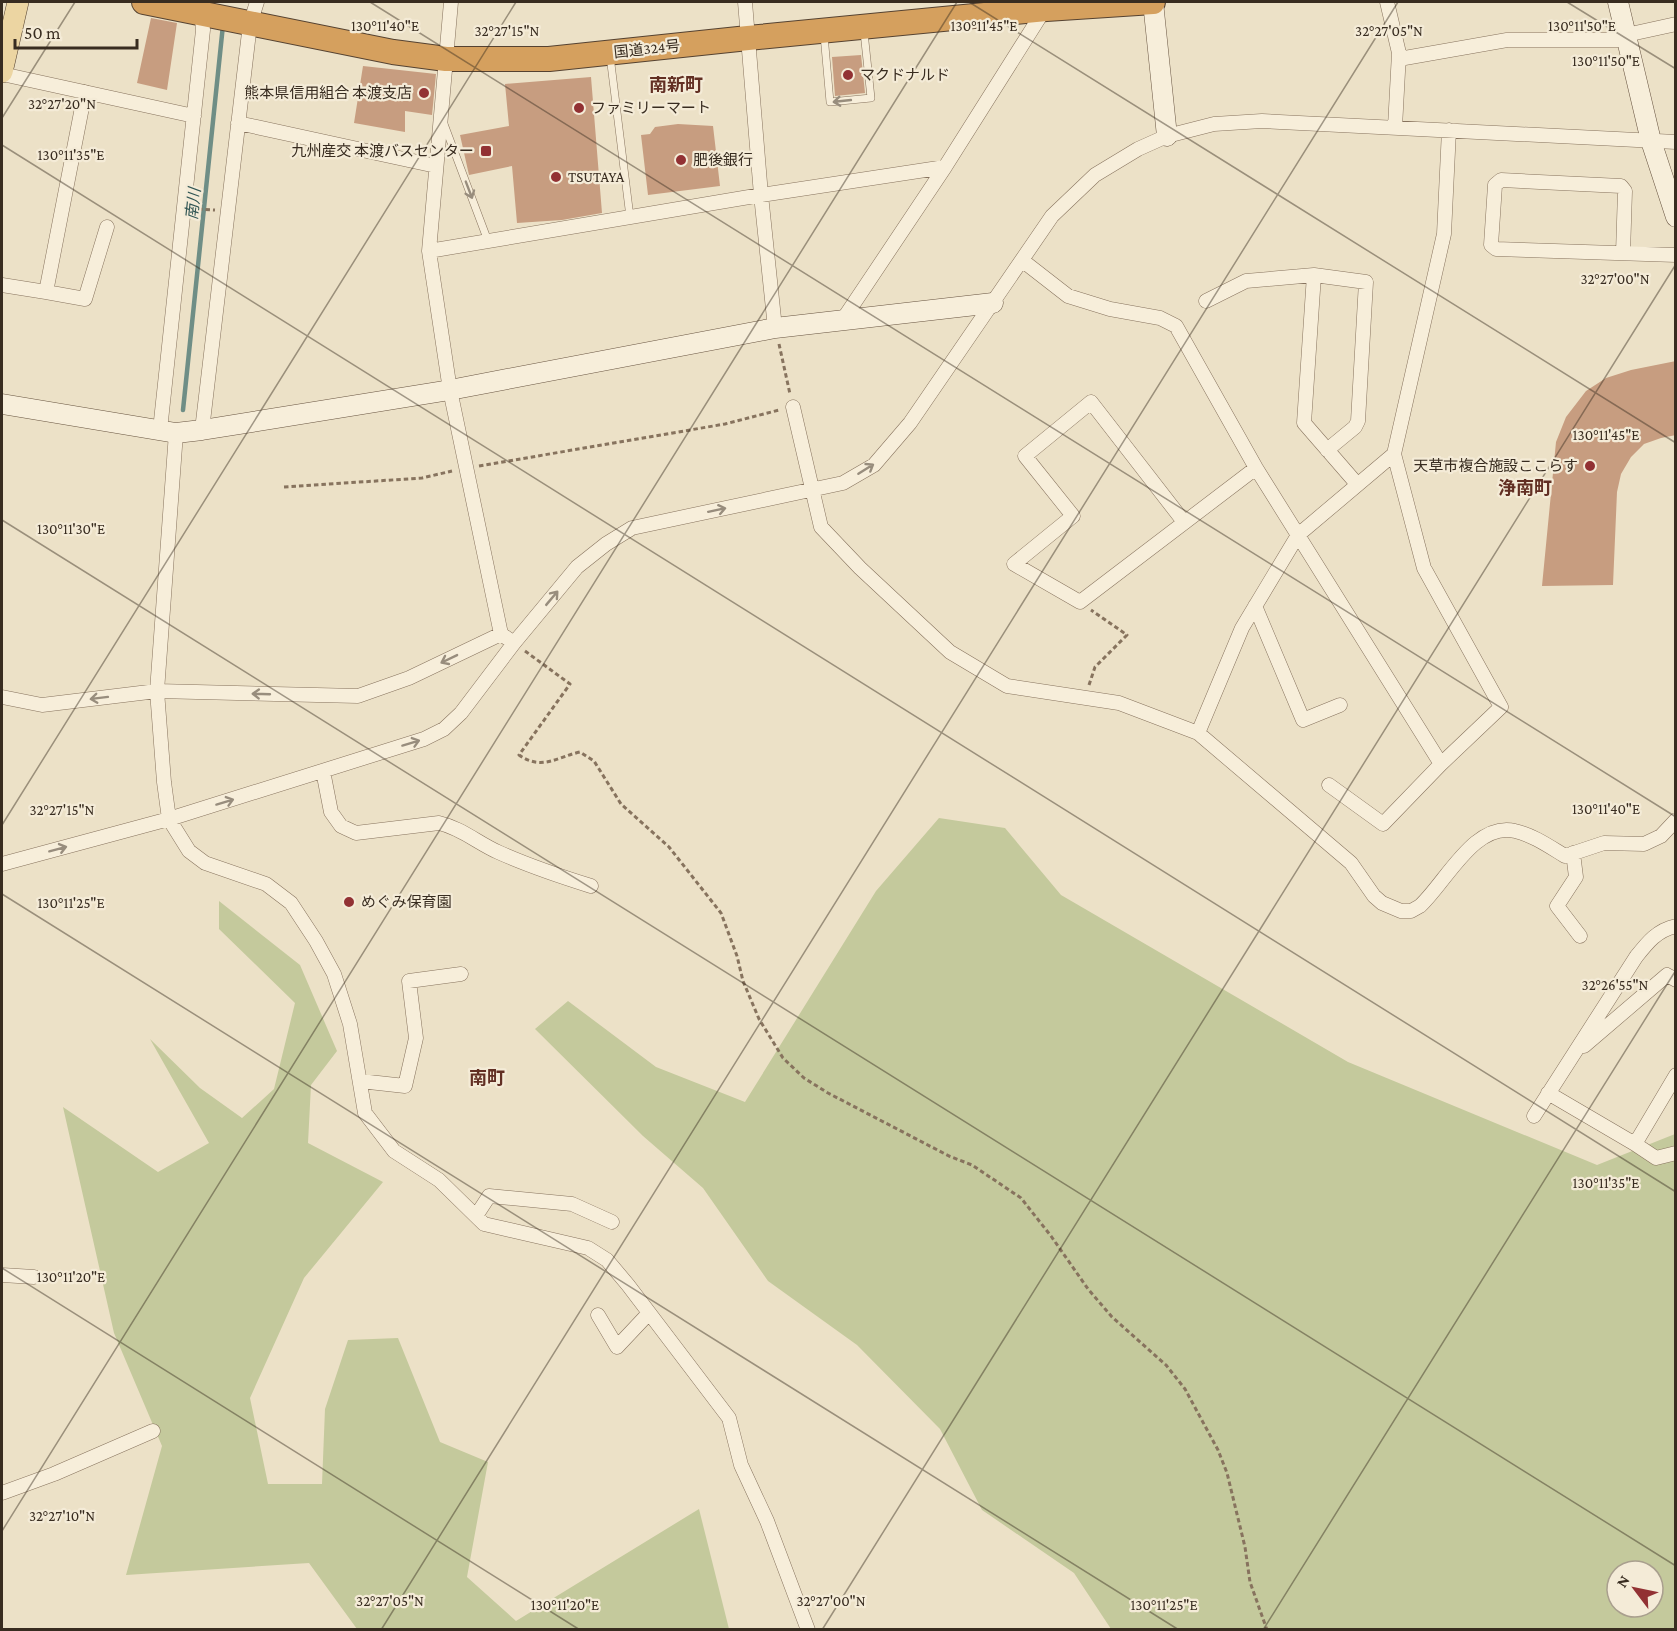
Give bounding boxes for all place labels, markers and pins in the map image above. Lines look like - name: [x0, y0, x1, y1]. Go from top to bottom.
- place label: マクドナルド: [860, 67, 950, 83]
- marker: マクドナルド: [841, 68, 855, 82]
- place label: 熊本県信用組合 本渡支店: [244, 85, 412, 101]
- marker: 熊本県信用組合 本渡支店: [417, 86, 431, 100]
- place label: ファミリーマート: [591, 100, 711, 116]
- marker: ファミリーマート: [572, 101, 586, 115]
- place label: 九州産交 本渡バスセンター: [291, 142, 474, 159]
- marker: 九州産交 本渡バスセンター: [479, 144, 493, 158]
- place label: 肥後銀行: [693, 152, 753, 168]
- marker: 肥後銀行: [674, 153, 688, 167]
- place label: TSUTAYA: [568, 169, 625, 185]
- marker: TSUTAYA: [549, 170, 563, 184]
- place label: 天草市複合施設ここらす: [1413, 457, 1578, 474]
- marker: 天草市複合施設ここらす: [1583, 459, 1597, 473]
- place label: めぐみ保育園: [361, 894, 451, 910]
- marker: めぐみ保育園: [342, 895, 356, 909]

